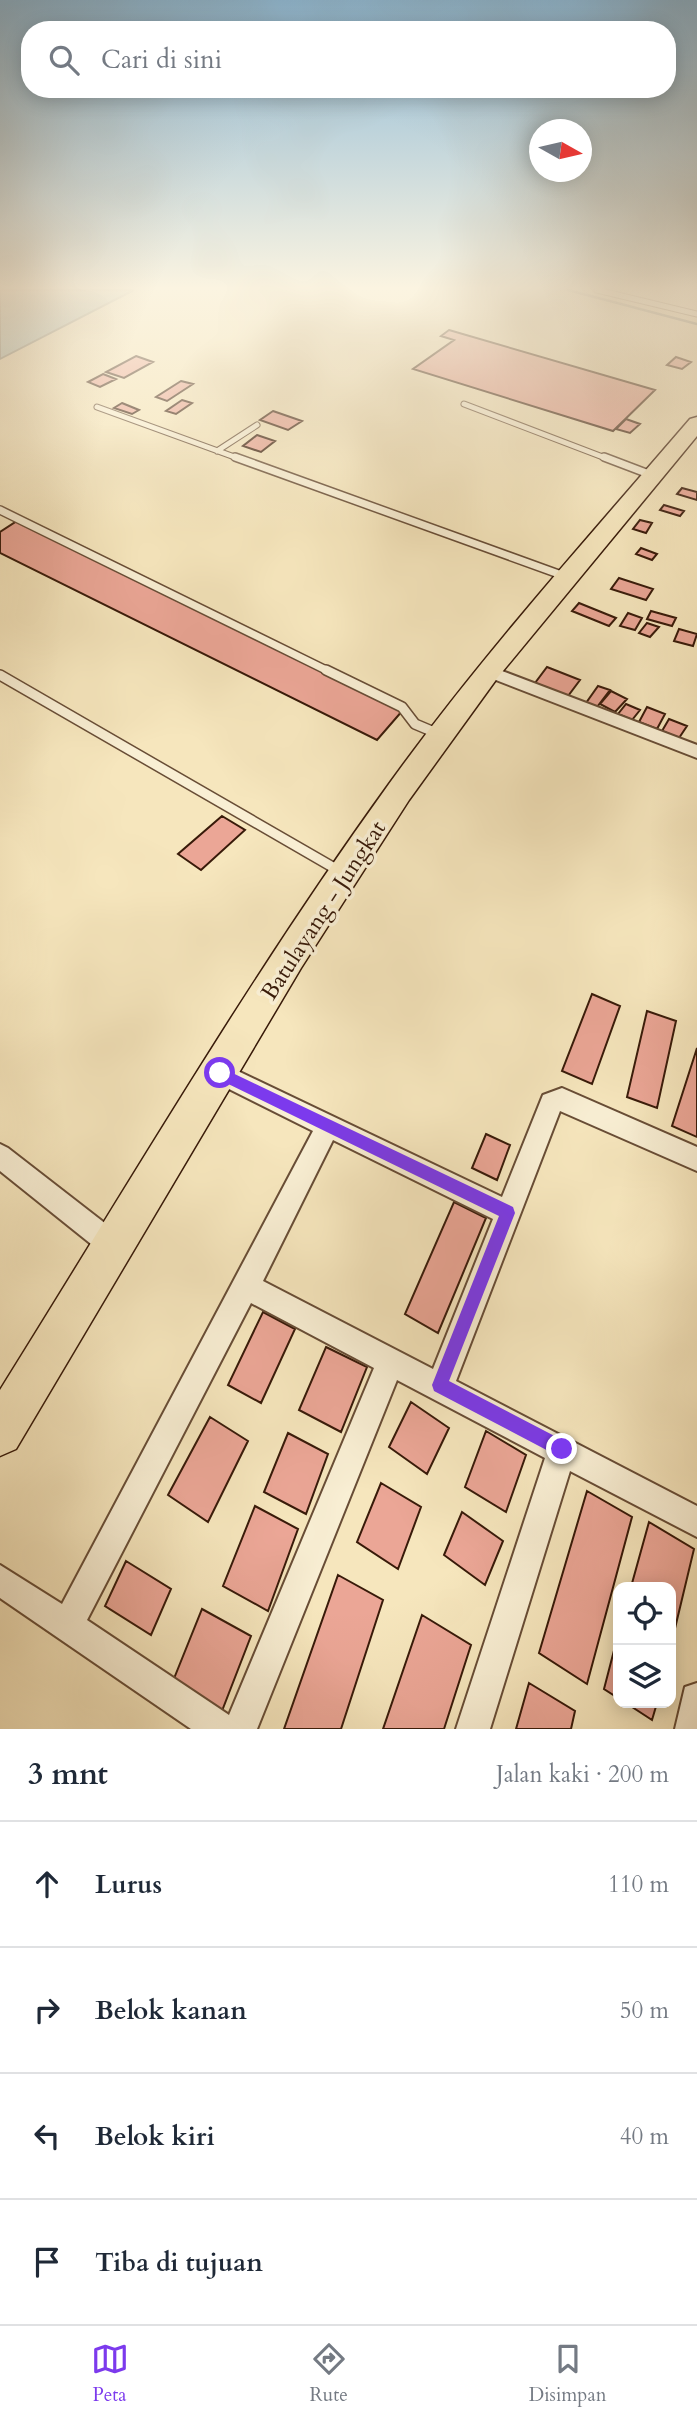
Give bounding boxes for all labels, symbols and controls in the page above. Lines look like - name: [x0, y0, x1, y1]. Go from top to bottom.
- search box: [21, 21, 676, 98]
- icon: search: [45, 41, 83, 79]
- text: Cari di sini: [101, 42, 222, 77]
- north arrow: [529, 119, 592, 182]
- street label: Batulayang - Jungkat: [254, 815, 393, 1006]
- route start: [204, 1057, 235, 1088]
- route end: [546, 1433, 577, 1464]
- map controls: [613, 1582, 676, 1708]
- button: locate: [613, 1582, 676, 1645]
- button: layers: [613, 1645, 676, 1708]
- text: 3 mnt: [28, 1754, 108, 1795]
- text: Jalan kaki · 200 m: [496, 1759, 669, 1790]
- icon: ahead: [28, 1865, 66, 1903]
- text: Lurus: [95, 1867, 162, 1902]
- text: 110 m: [608, 1869, 669, 1900]
- icon: right: [28, 1991, 66, 2029]
- text: Belok kanan: [95, 1993, 247, 2028]
- text: 50 m: [620, 1995, 669, 2026]
- icon: left: [28, 2117, 66, 2155]
- text: Belok kiri: [95, 2119, 215, 2154]
- text: 40 m: [620, 2121, 669, 2152]
- icon: arrive: [28, 2243, 66, 2281]
- text: Tiba di tujuan: [95, 2245, 263, 2280]
- tab: Peta: [91, 2340, 129, 2408]
- tab: Rute: [310, 2340, 348, 2408]
- tab: Disimpan: [529, 2340, 606, 2408]

